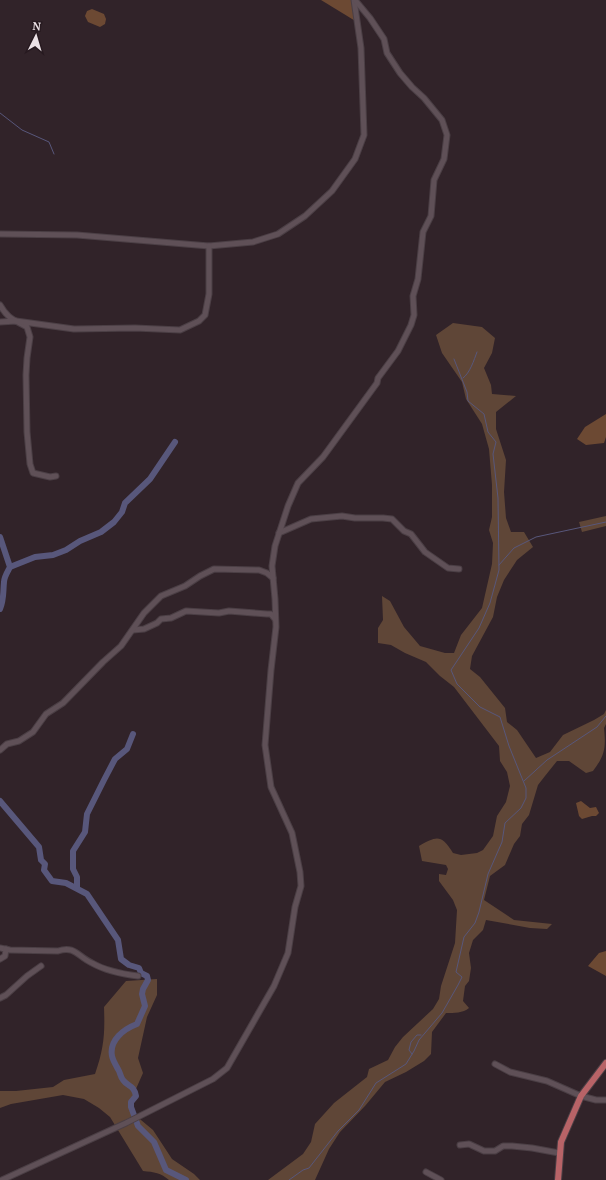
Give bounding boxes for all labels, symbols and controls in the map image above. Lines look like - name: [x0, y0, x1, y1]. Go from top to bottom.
- north arrow: [16, 16, 56, 56]
- text: N: [32, 19, 42, 33]

